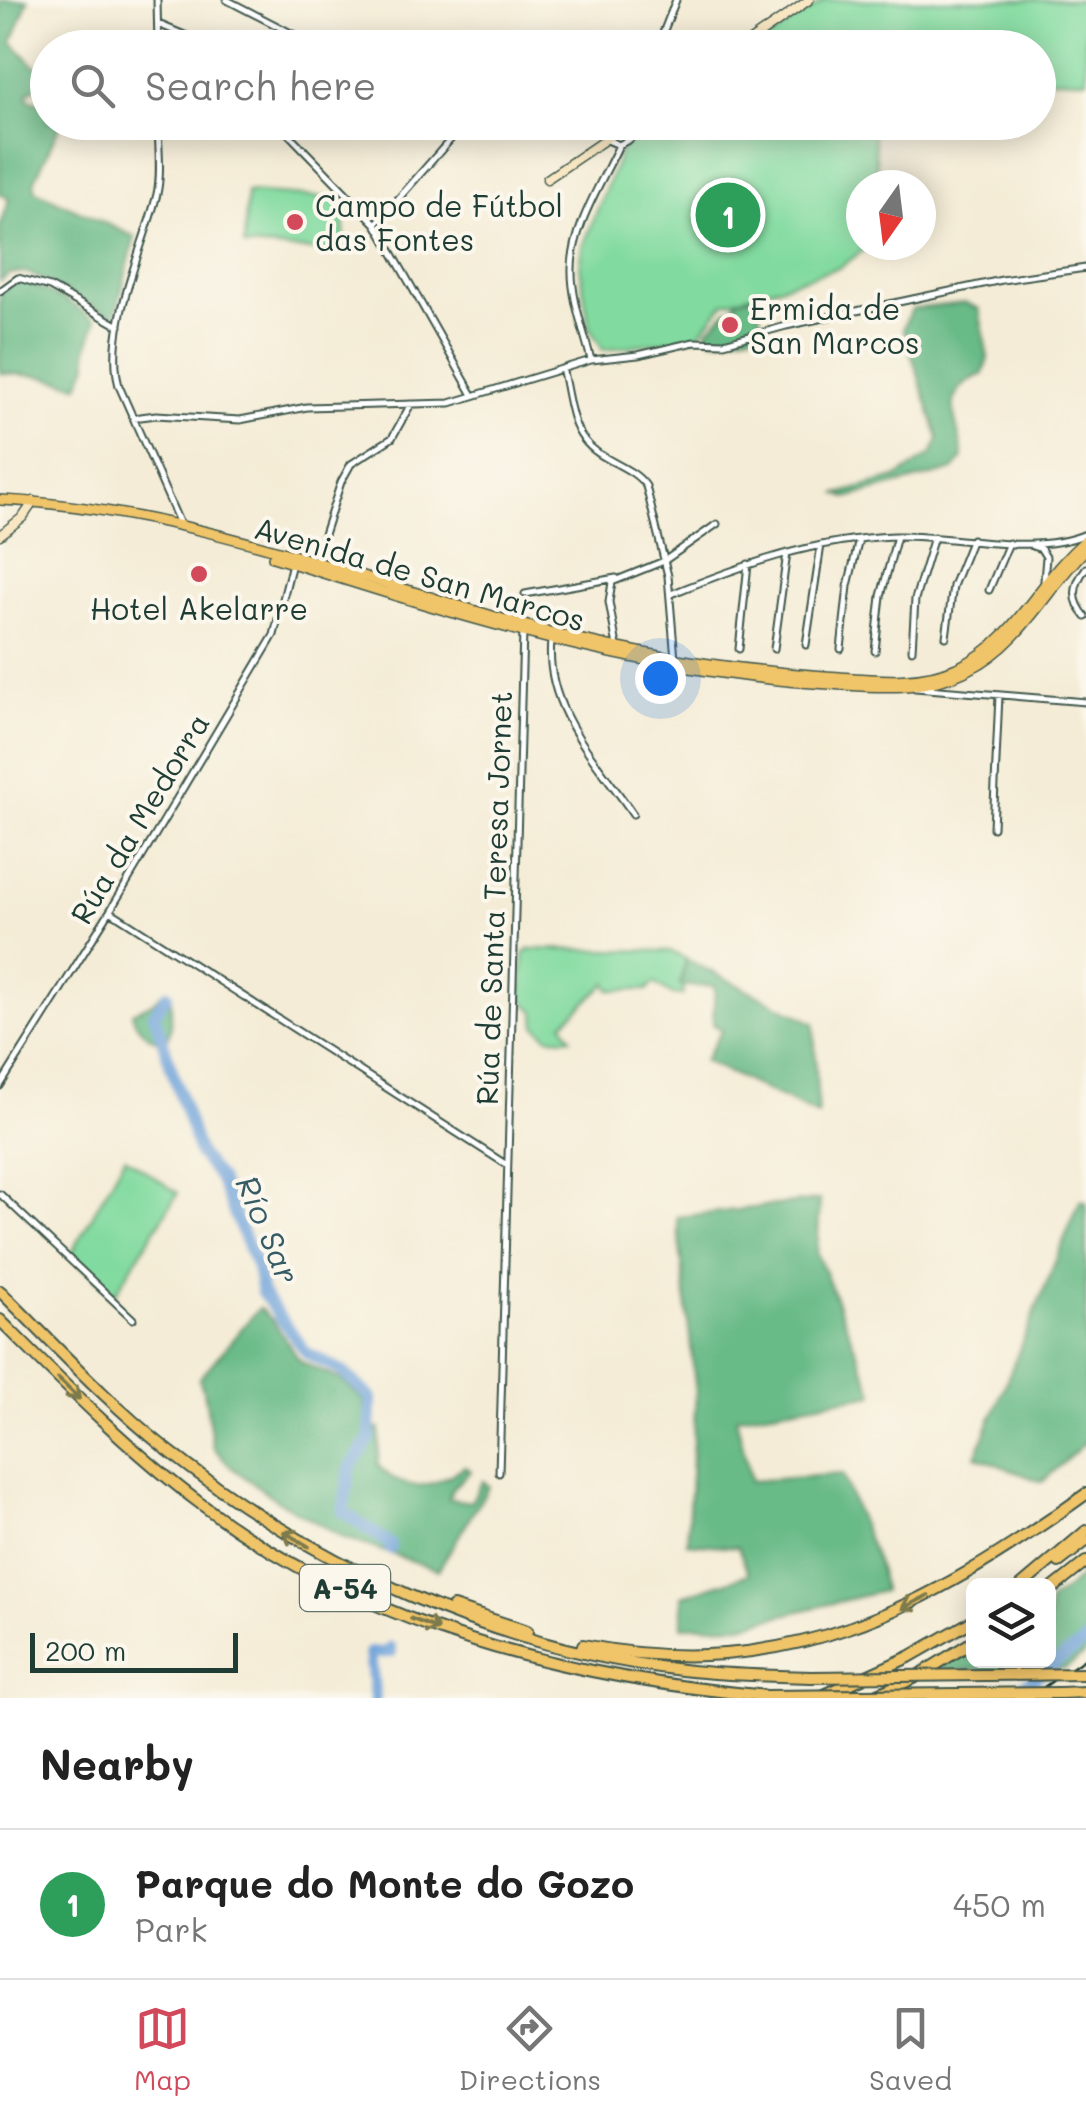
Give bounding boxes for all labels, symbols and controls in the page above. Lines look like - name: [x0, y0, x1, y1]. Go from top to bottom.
- search box: [30, 30, 1056, 140]
- icon: search: [65, 58, 120, 113]
- text: Search here: [145, 60, 376, 110]
- north arrow: [846, 170, 936, 260]
- pin: 1: [696, 178, 760, 252]
- place label: Campo de Fútbol das Fontes: [315, 185, 563, 259]
- marker: Campo de Fútbol das Fontes: [284, 211, 306, 233]
- place label: Ermida de San Marcos: [750, 288, 919, 362]
- marker: Ermida de San Marcos: [719, 314, 741, 336]
- street label: Avenida de San Marcos: [250, 507, 590, 639]
- marker: Hotel Akelarre: [188, 563, 210, 585]
- place label: Hotel Akelarre: [90, 588, 308, 628]
- your location: [635, 653, 686, 704]
- street label: Rúa de Santa Teresa Jornet: [466, 690, 520, 1106]
- street label: Rúa da Medorra: [60, 705, 218, 931]
- water label: Río Sar: [227, 1168, 311, 1290]
- one-way arrow: [57, 1377, 81, 1401]
- one-way arrow: [282, 1529, 311, 1549]
- road number: A-54: [300, 1565, 390, 1611]
- map controls: [966, 1578, 1056, 1668]
- button: layers: [966, 1578, 1056, 1668]
- one-way arrow: [900, 1593, 930, 1612]
- one-way arrow: [409, 1616, 440, 1634]
- scale bar: [30, 1628, 238, 1672]
- text: 200 m: [45, 1632, 126, 1668]
- text: Nearby: [40, 1736, 194, 1791]
- text: Parque do Monte do Gozo: [135, 1858, 634, 1908]
- text: 1: [65, 1883, 80, 1925]
- text: 450 m: [953, 1883, 1046, 1925]
- text: Park: [135, 1908, 208, 1950]
- tab: Map: [134, 2001, 191, 2097]
- tab: Directions: [459, 2001, 601, 2097]
- tab: Saved: [869, 2001, 952, 2097]

